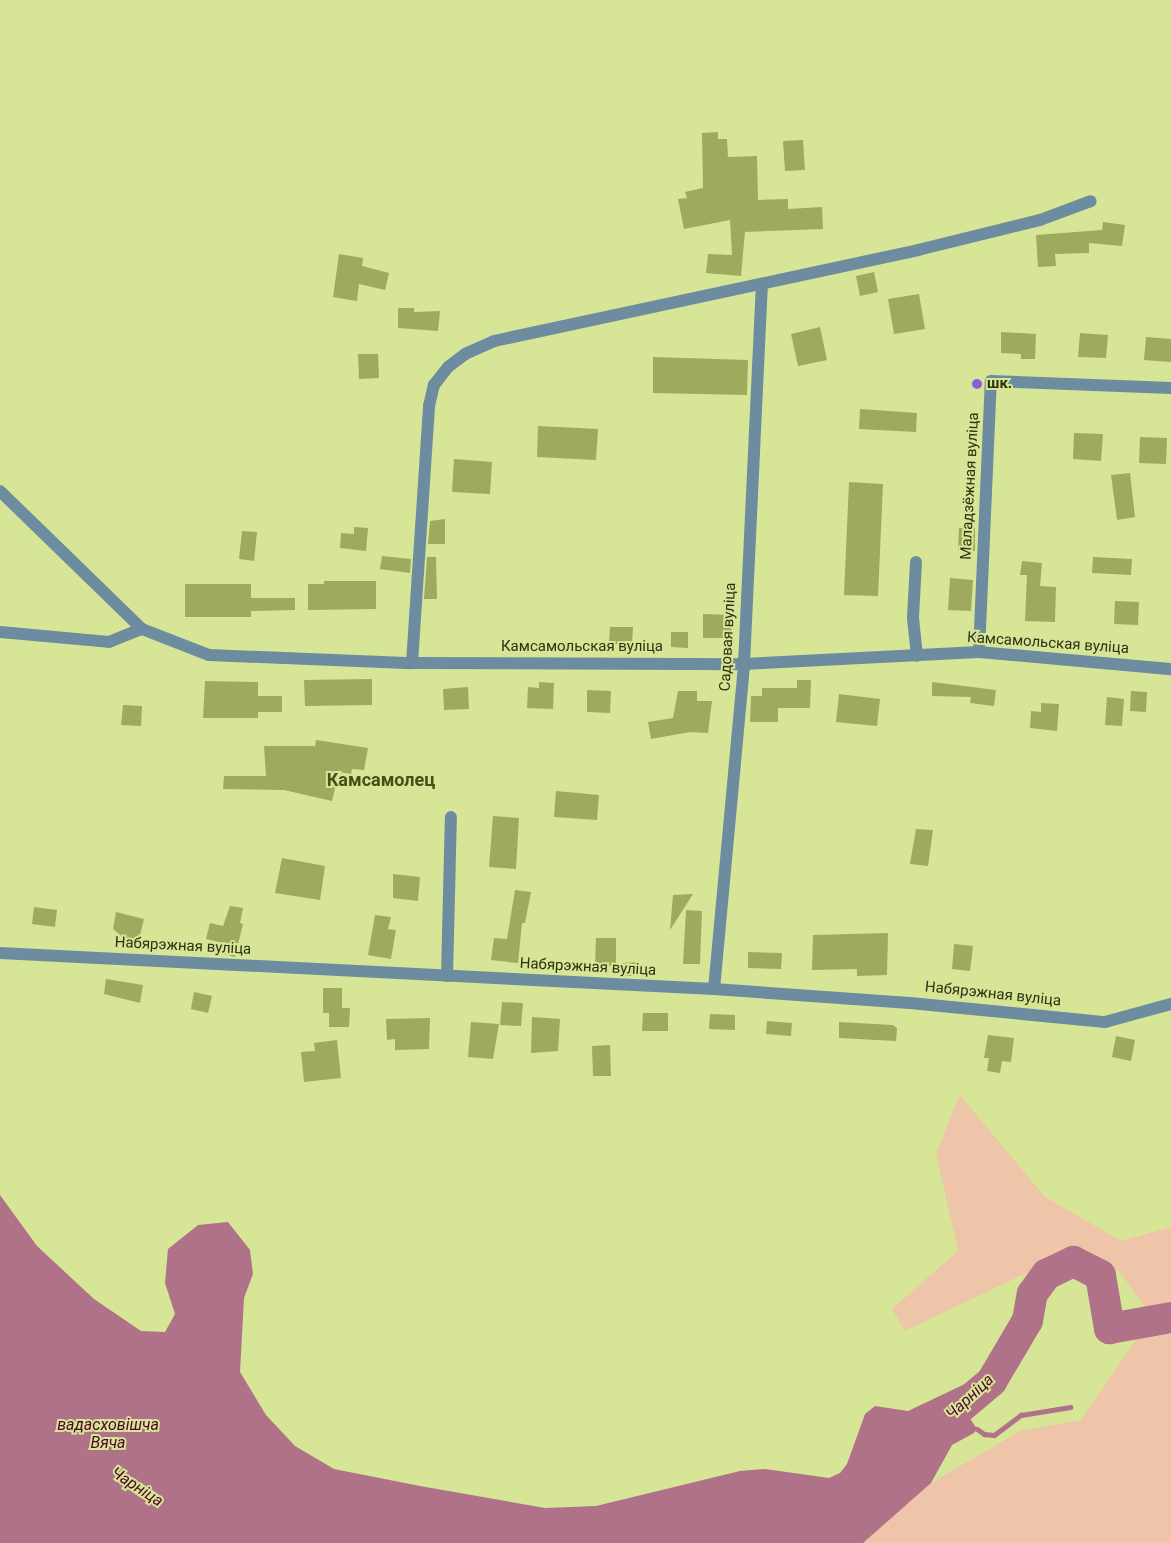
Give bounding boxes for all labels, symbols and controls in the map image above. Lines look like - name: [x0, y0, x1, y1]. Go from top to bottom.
- place label: шк.: [987, 375, 1012, 393]
- marker: шк.: [971, 378, 983, 390]
- street label: Маладзёжная вуліца: [957, 412, 983, 560]
- street label: Садовая вуліца: [716, 582, 740, 692]
- street label: Камсамольская вуліца: [967, 628, 1129, 658]
- street label: Камсамольская вуліца: [501, 638, 663, 656]
- district label: Камсамолец: [327, 769, 435, 791]
- street label: Набярэжная вуліца: [114, 933, 252, 959]
- street label: Набярэжная вуліца: [519, 954, 657, 980]
- street label: Набярэжная вуліца: [924, 978, 1062, 1010]
- water label: Чарніца: [942, 1370, 998, 1424]
- water label: вадасховішча Вяча: [57, 1415, 159, 1453]
- water label: Чарніца: [107, 1463, 167, 1511]

